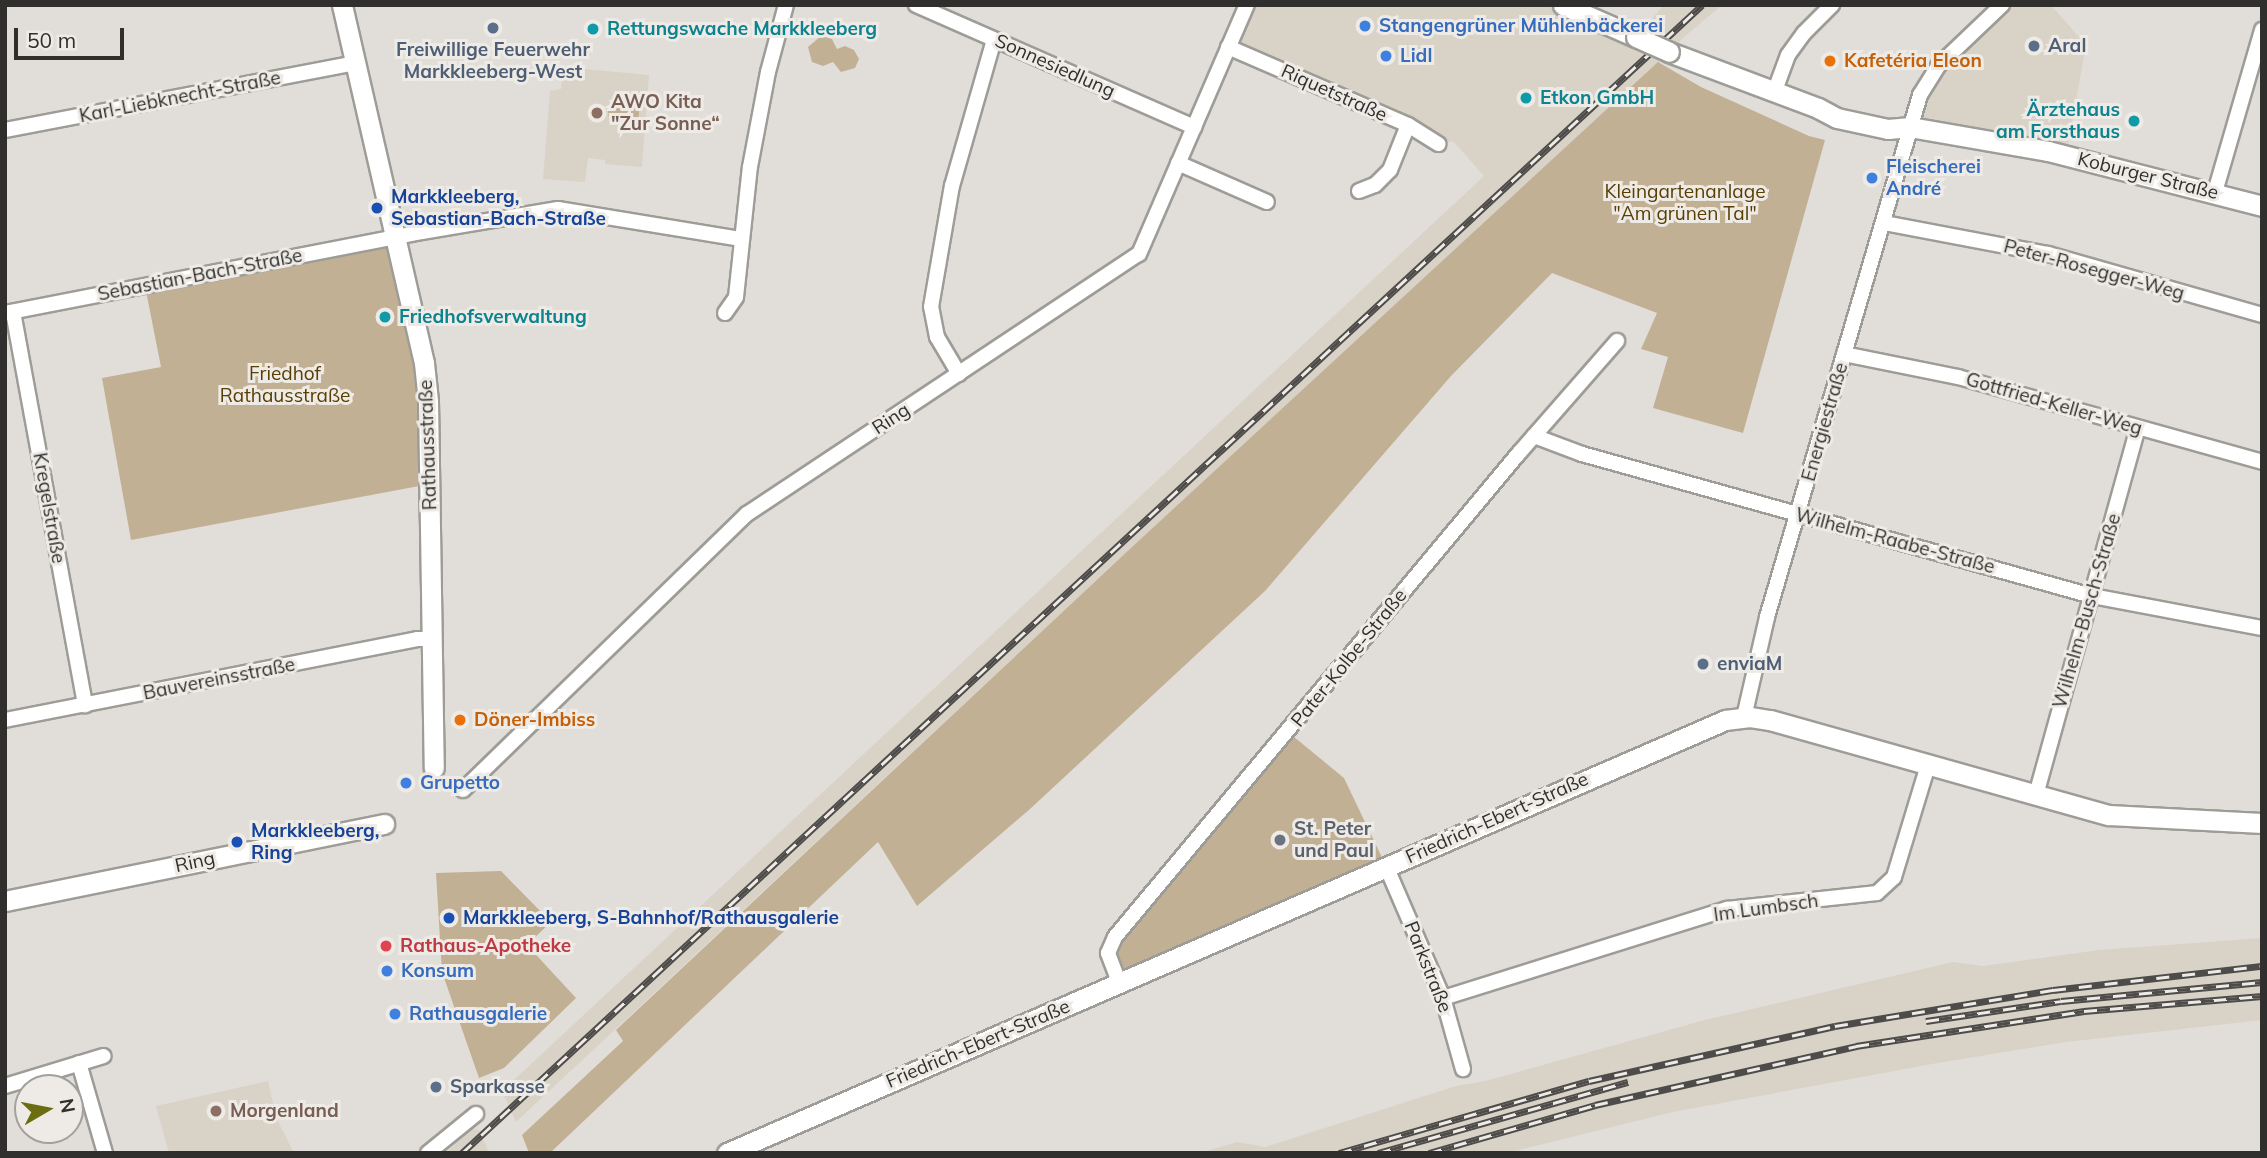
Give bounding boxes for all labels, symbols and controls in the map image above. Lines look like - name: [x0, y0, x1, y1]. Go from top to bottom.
- scale bar: [18, 14, 128, 58]
- place label: Stangengrüner Mühlenbäckerei: [1379, 15, 1663, 37]
- place label: Rettungswache Markkleeberg: [607, 18, 877, 40]
- marker: Stangengrüner Mühlenbäckerei: [1357, 18, 1373, 34]
- marker: Freiwillige Feuerwehr Markkleeberg-West: [485, 20, 501, 36]
- marker: Rettungswache Markkleeberg: [585, 21, 601, 37]
- text: 50 m: [27, 27, 76, 53]
- street label: Sonnesiedlung: [991, 29, 1119, 103]
- place label: Aral: [2048, 35, 2086, 57]
- marker: Aral: [2026, 38, 2042, 54]
- place label: Freiwillige Feuerwehr Markkleeberg-West: [396, 39, 590, 83]
- place label: Lidl: [1400, 45, 1432, 67]
- marker: Lidl: [1378, 48, 1394, 64]
- place label: Kafetéria Eleon: [1844, 50, 1982, 72]
- marker: Kafetéria Eleon: [1822, 53, 1838, 69]
- street label: Riquetstraße: [1277, 59, 1391, 127]
- street label: Karl-Liebknecht-Straße: [77, 66, 283, 128]
- place label: Etkon GmbH: [1540, 87, 1654, 109]
- marker: Etkon GmbH: [1518, 90, 1534, 106]
- place label: AWO Kita "Zur Sonne“: [611, 91, 720, 135]
- place label: Ärztehaus am Forsthaus: [1996, 99, 2120, 143]
- marker: AWO Kita "Zur Sonne“: [589, 105, 605, 121]
- marker: Ärztehaus am Forsthaus: [2126, 113, 2142, 129]
- street label: Koburger Straße: [2075, 147, 2221, 205]
- place label: Fleischerei André: [1886, 156, 1981, 200]
- marker: Fleischerei André: [1864, 170, 1880, 186]
- park label: Kleingartenanlage "Am grünen Tal": [1604, 181, 1766, 225]
- place label: Markkleeberg, Sebastian-Bach-Straße: [391, 186, 606, 230]
- marker: Markkleeberg, Sebastian-Bach-Straße: [369, 200, 385, 216]
- street label: Peter-Rosegger-Weg: [2001, 235, 2187, 305]
- street label: Sebastian-Bach-Straße: [96, 244, 304, 306]
- place label: Friedhofsverwaltung: [399, 306, 587, 328]
- marker: Friedhofsverwaltung: [377, 309, 393, 325]
- street label: Energiestraße: [1797, 360, 1853, 484]
- park label: Friedhof Rathausstraße: [220, 363, 350, 407]
- street label: Gottfried-Keller-Weg: [1963, 368, 2145, 440]
- street label: Rathausstraße: [414, 379, 442, 511]
- street label: Ring: [868, 398, 914, 440]
- street label: Kregelstraße: [28, 451, 70, 565]
- street label: Wilhelm-Raabe-Straße: [1793, 503, 1997, 579]
- street label: Wilhelm-Busch-Straße: [2048, 511, 2126, 711]
- street label: Pater-Kolbe-Straße: [1286, 584, 1412, 732]
- street label: Bauvereinsstraße: [141, 653, 297, 705]
- place label: enviaM: [1717, 653, 1782, 675]
- marker: enviaM: [1695, 656, 1711, 672]
- place label: Döner-Imbiss: [474, 709, 595, 731]
- marker: Döner-Imbiss: [452, 712, 468, 728]
- street label: Friedrich-Ebert-Straße: [1402, 767, 1592, 869]
- place label: Grupetto: [420, 772, 500, 794]
- marker: Grupetto: [398, 775, 414, 791]
- place label: St. Peter und Paul: [1294, 818, 1374, 862]
- place label: Markkleeberg, Ring: [251, 820, 380, 864]
- marker: St. Peter und Paul: [1272, 832, 1288, 848]
- marker: Markkleeberg, Ring: [229, 834, 245, 850]
- street label: Ring: [173, 847, 217, 877]
- street label: Im Lumbsch: [1712, 889, 1820, 927]
- place label: Markkleeberg, S-Bahnhof/Rathausgalerie: [463, 907, 839, 929]
- marker: Markkleeberg, S-Bahnhof/Rathausgalerie: [441, 910, 457, 926]
- street label: Parkstraße: [1399, 918, 1457, 1016]
- place label: Rathaus-Apotheke: [400, 935, 571, 957]
- marker: Rathaus-Apotheke: [378, 938, 394, 954]
- place label: Konsum: [401, 960, 474, 982]
- marker: Konsum: [379, 963, 395, 979]
- street label: Friedrich-Ebert-Straße: [883, 995, 1073, 1093]
- place label: Rathausgalerie: [409, 1003, 547, 1025]
- marker: Rathausgalerie: [387, 1006, 403, 1022]
- north arrow: [14, 1074, 84, 1144]
- place label: Sparkasse: [450, 1076, 545, 1098]
- marker: Sparkasse: [428, 1079, 444, 1095]
- text: N: [55, 1097, 81, 1115]
- place label: Morgenland: [230, 1100, 339, 1122]
- marker: Morgenland: [208, 1103, 224, 1119]

